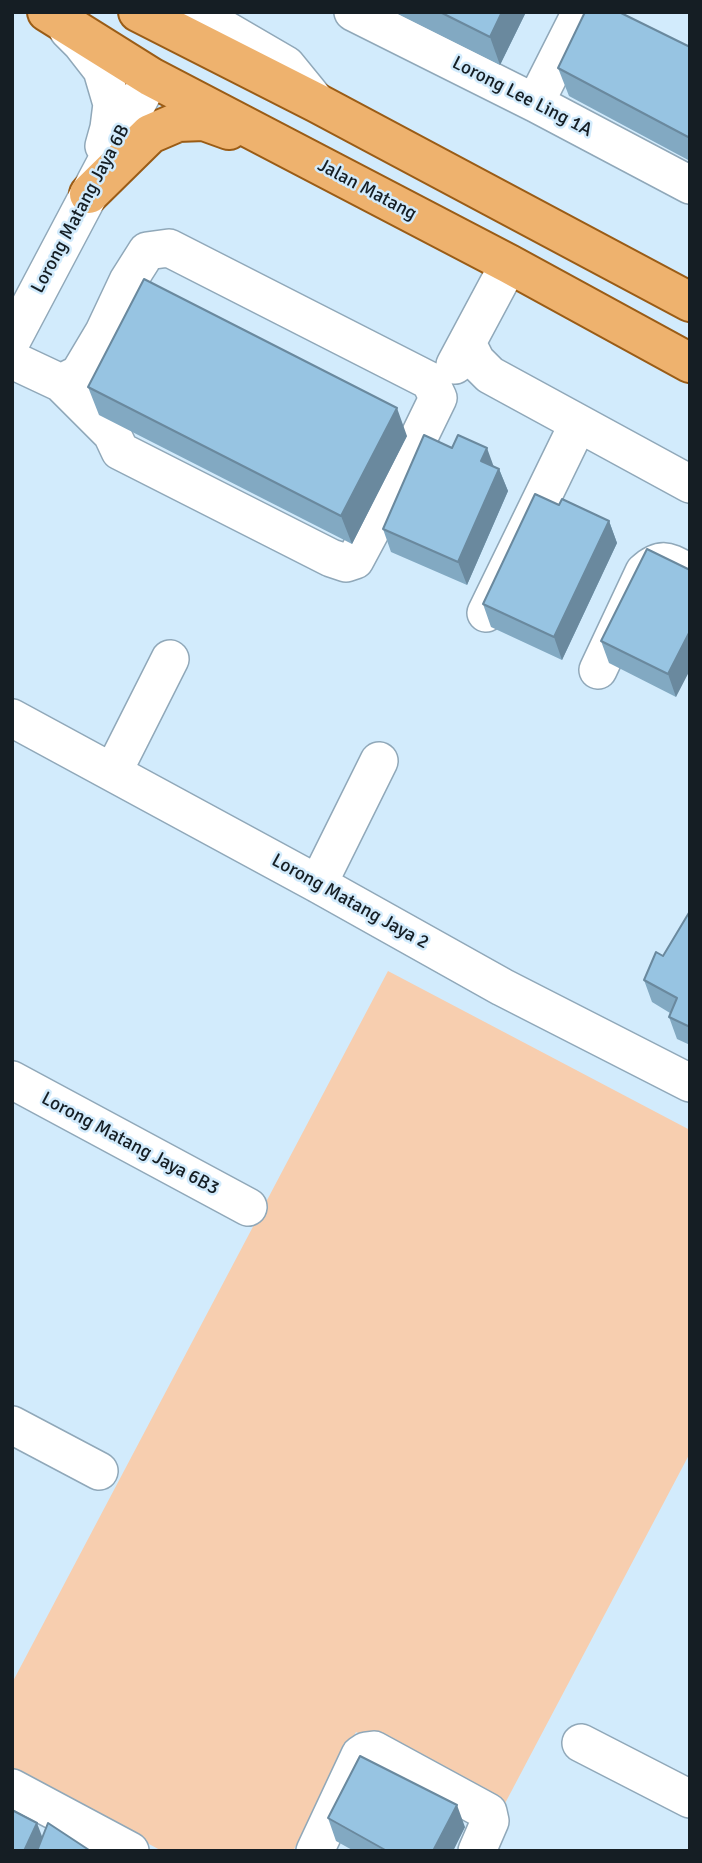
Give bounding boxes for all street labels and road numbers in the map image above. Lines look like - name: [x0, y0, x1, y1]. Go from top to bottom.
- street label: Lorong Lee Ling 1A: [448, 52, 596, 142]
- street label: Lorong Matang Jaya 6B: [27, 121, 135, 297]
- street label: Jalan Matang: [314, 154, 420, 226]
- street label: Lorong Matang Jaya 2: [267, 849, 433, 955]
- street label: Lorong Matang Jaya 6B3: [37, 1087, 223, 1201]

